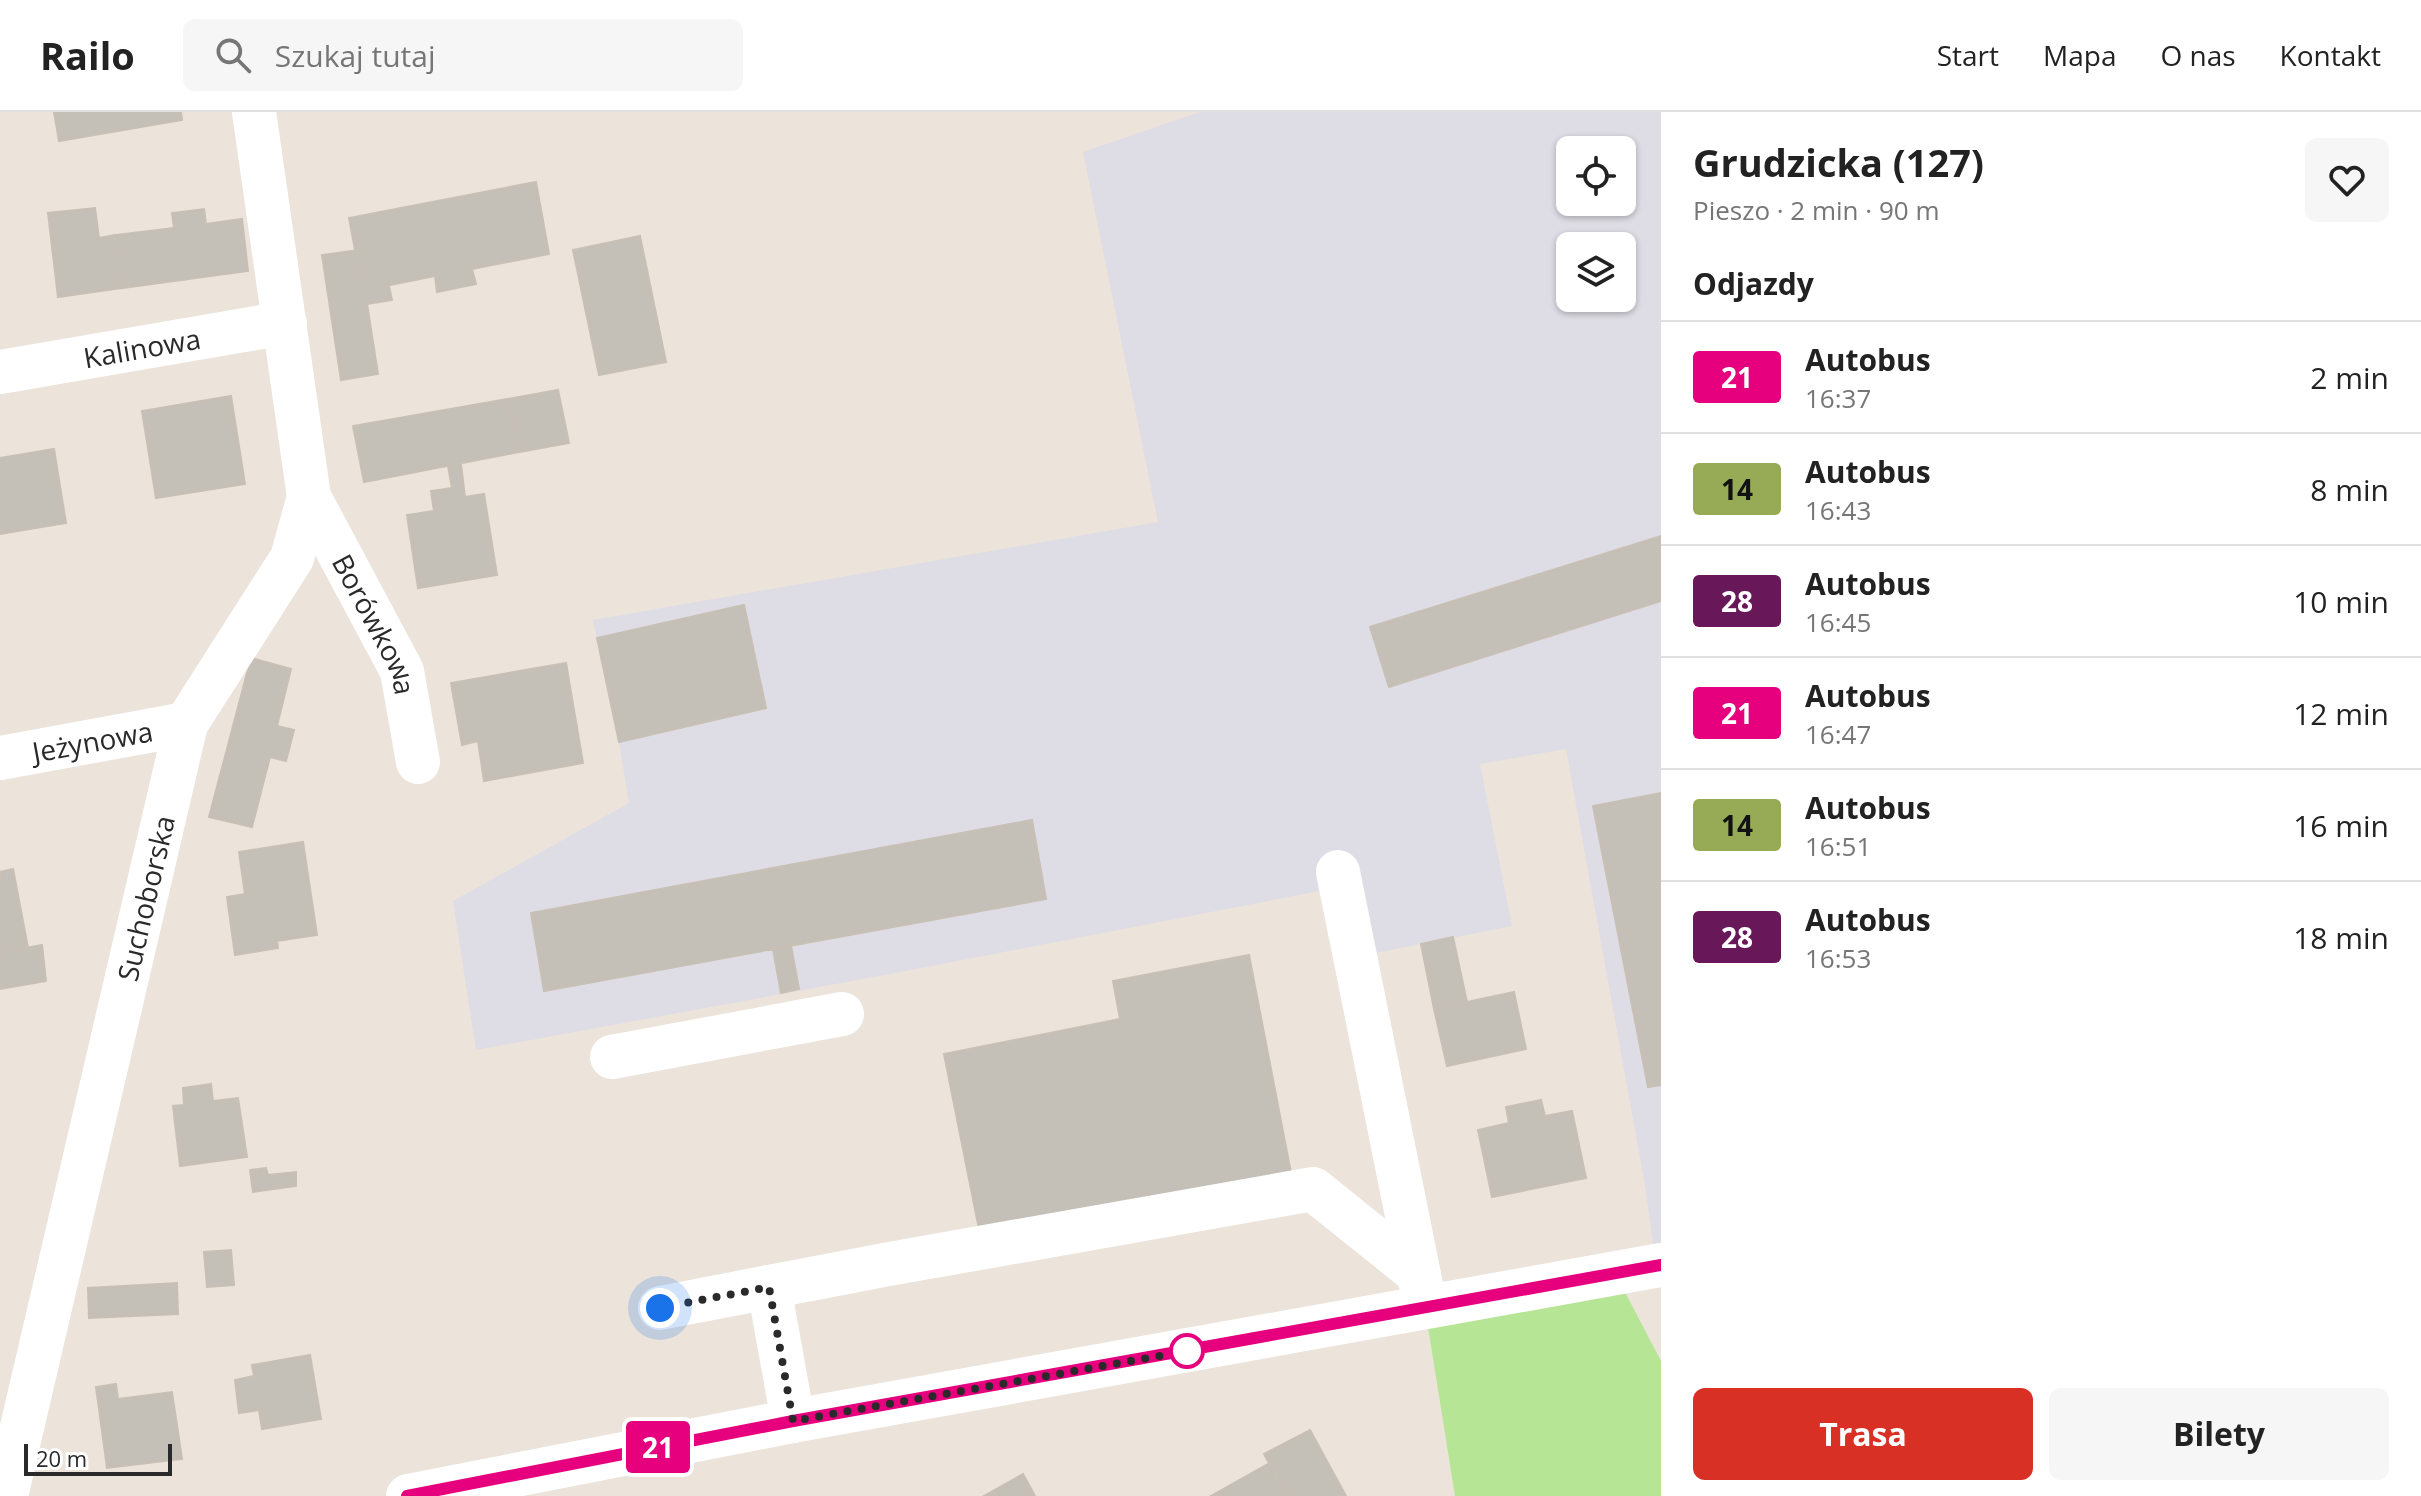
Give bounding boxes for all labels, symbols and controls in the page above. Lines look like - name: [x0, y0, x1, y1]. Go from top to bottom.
- search box: [183, 19, 743, 91]
- text: Railo: [40, 29, 135, 81]
- icon: search: [211, 33, 255, 77]
- text: Szukaj tutaj: [275, 35, 436, 76]
- text: Start: [1937, 36, 1999, 74]
- text: Mapa: [2043, 36, 2116, 74]
- text: O nas: [2160, 36, 2236, 74]
- text: Kontakt: [2280, 36, 2381, 74]
- map controls: [1556, 136, 1636, 312]
- button: locate: [1556, 136, 1636, 216]
- text: Grudzicka (127): [1693, 136, 1984, 188]
- button: heart: [2305, 138, 2389, 222]
- text: Pieszo · 2 min · 90 m: [1693, 192, 1939, 228]
- button: layers: [1556, 232, 1636, 312]
- text: Odjazdy: [1693, 263, 1814, 304]
- street label: Kalinowa: [80, 319, 203, 376]
- text: Autobus: [1805, 339, 1931, 380]
- text: 2 min: [2310, 357, 2389, 398]
- text: 21: [1721, 358, 1753, 396]
- text: 16:37: [1805, 380, 1871, 416]
- text: Autobus: [1805, 451, 1931, 492]
- text: 8 min: [2310, 469, 2389, 510]
- text: 14: [1721, 470, 1753, 508]
- text: 16:43: [1805, 492, 1871, 528]
- street label: Borówkowa: [324, 547, 425, 698]
- text: Autobus: [1805, 563, 1931, 604]
- text: 10 min: [2293, 581, 2389, 622]
- text: 28: [1721, 582, 1753, 620]
- text: 16:45: [1805, 604, 1871, 640]
- text: Autobus: [1805, 675, 1931, 716]
- text: 12 min: [2293, 693, 2389, 734]
- text: 21: [1721, 694, 1753, 732]
- street label: Jeżynowa: [26, 711, 156, 771]
- text: 16:47: [1805, 716, 1871, 752]
- text: Autobus: [1805, 787, 1931, 828]
- text: 16 min: [2293, 805, 2389, 846]
- text: 14: [1721, 806, 1753, 844]
- street label: Suchoborska: [108, 811, 183, 985]
- text: 16:51: [1805, 828, 1871, 864]
- text: Autobus: [1805, 899, 1931, 940]
- text: 18 min: [2293, 917, 2389, 958]
- text: 28: [1721, 918, 1753, 956]
- text: 16:53: [1805, 940, 1871, 976]
- your location: [640, 1288, 680, 1328]
- unlabelled marker: [1170, 1334, 1204, 1368]
- button: Trasa: [1693, 1388, 2033, 1480]
- button: Bilety: [2049, 1388, 2389, 1480]
- line badge: 21: [622, 1421, 694, 1473]
- text: 21: [642, 1428, 674, 1466]
- scale bar: [24, 1440, 172, 1476]
- text: 20 m: [36, 1443, 87, 1473]

